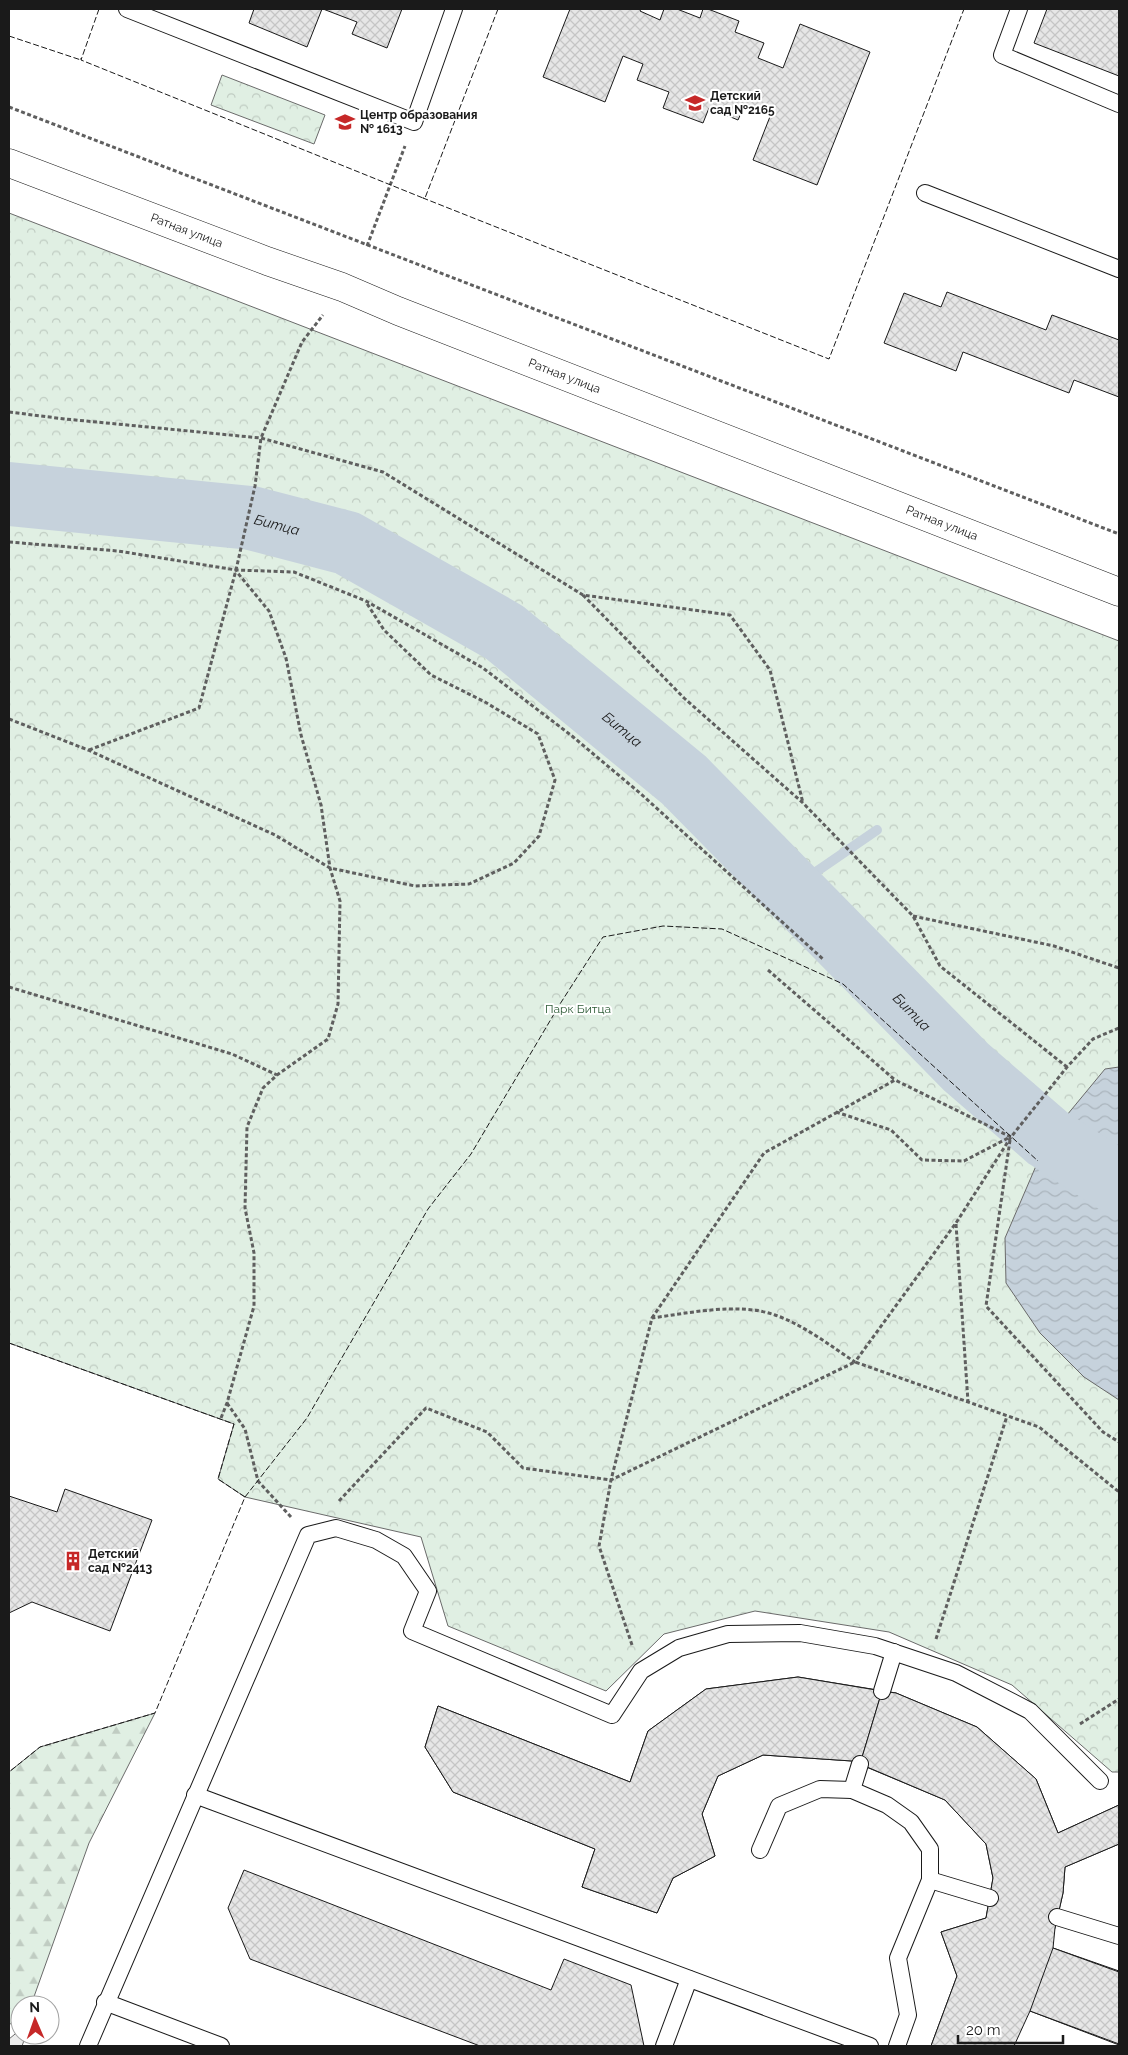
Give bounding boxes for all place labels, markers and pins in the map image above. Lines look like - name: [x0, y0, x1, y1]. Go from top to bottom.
- place label: Детский сад №2165: [710, 89, 775, 117]
- school or university icon: Детский сад №2165: [684, 92, 706, 114]
- place label: Центр образования № 1613: [360, 108, 477, 136]
- school or university icon: Центр образования № 1613: [334, 111, 356, 133]
- place label: Детский сад №2413: [88, 1547, 153, 1575]
- building icon: Детский сад №2413: [62, 1550, 84, 1572]

